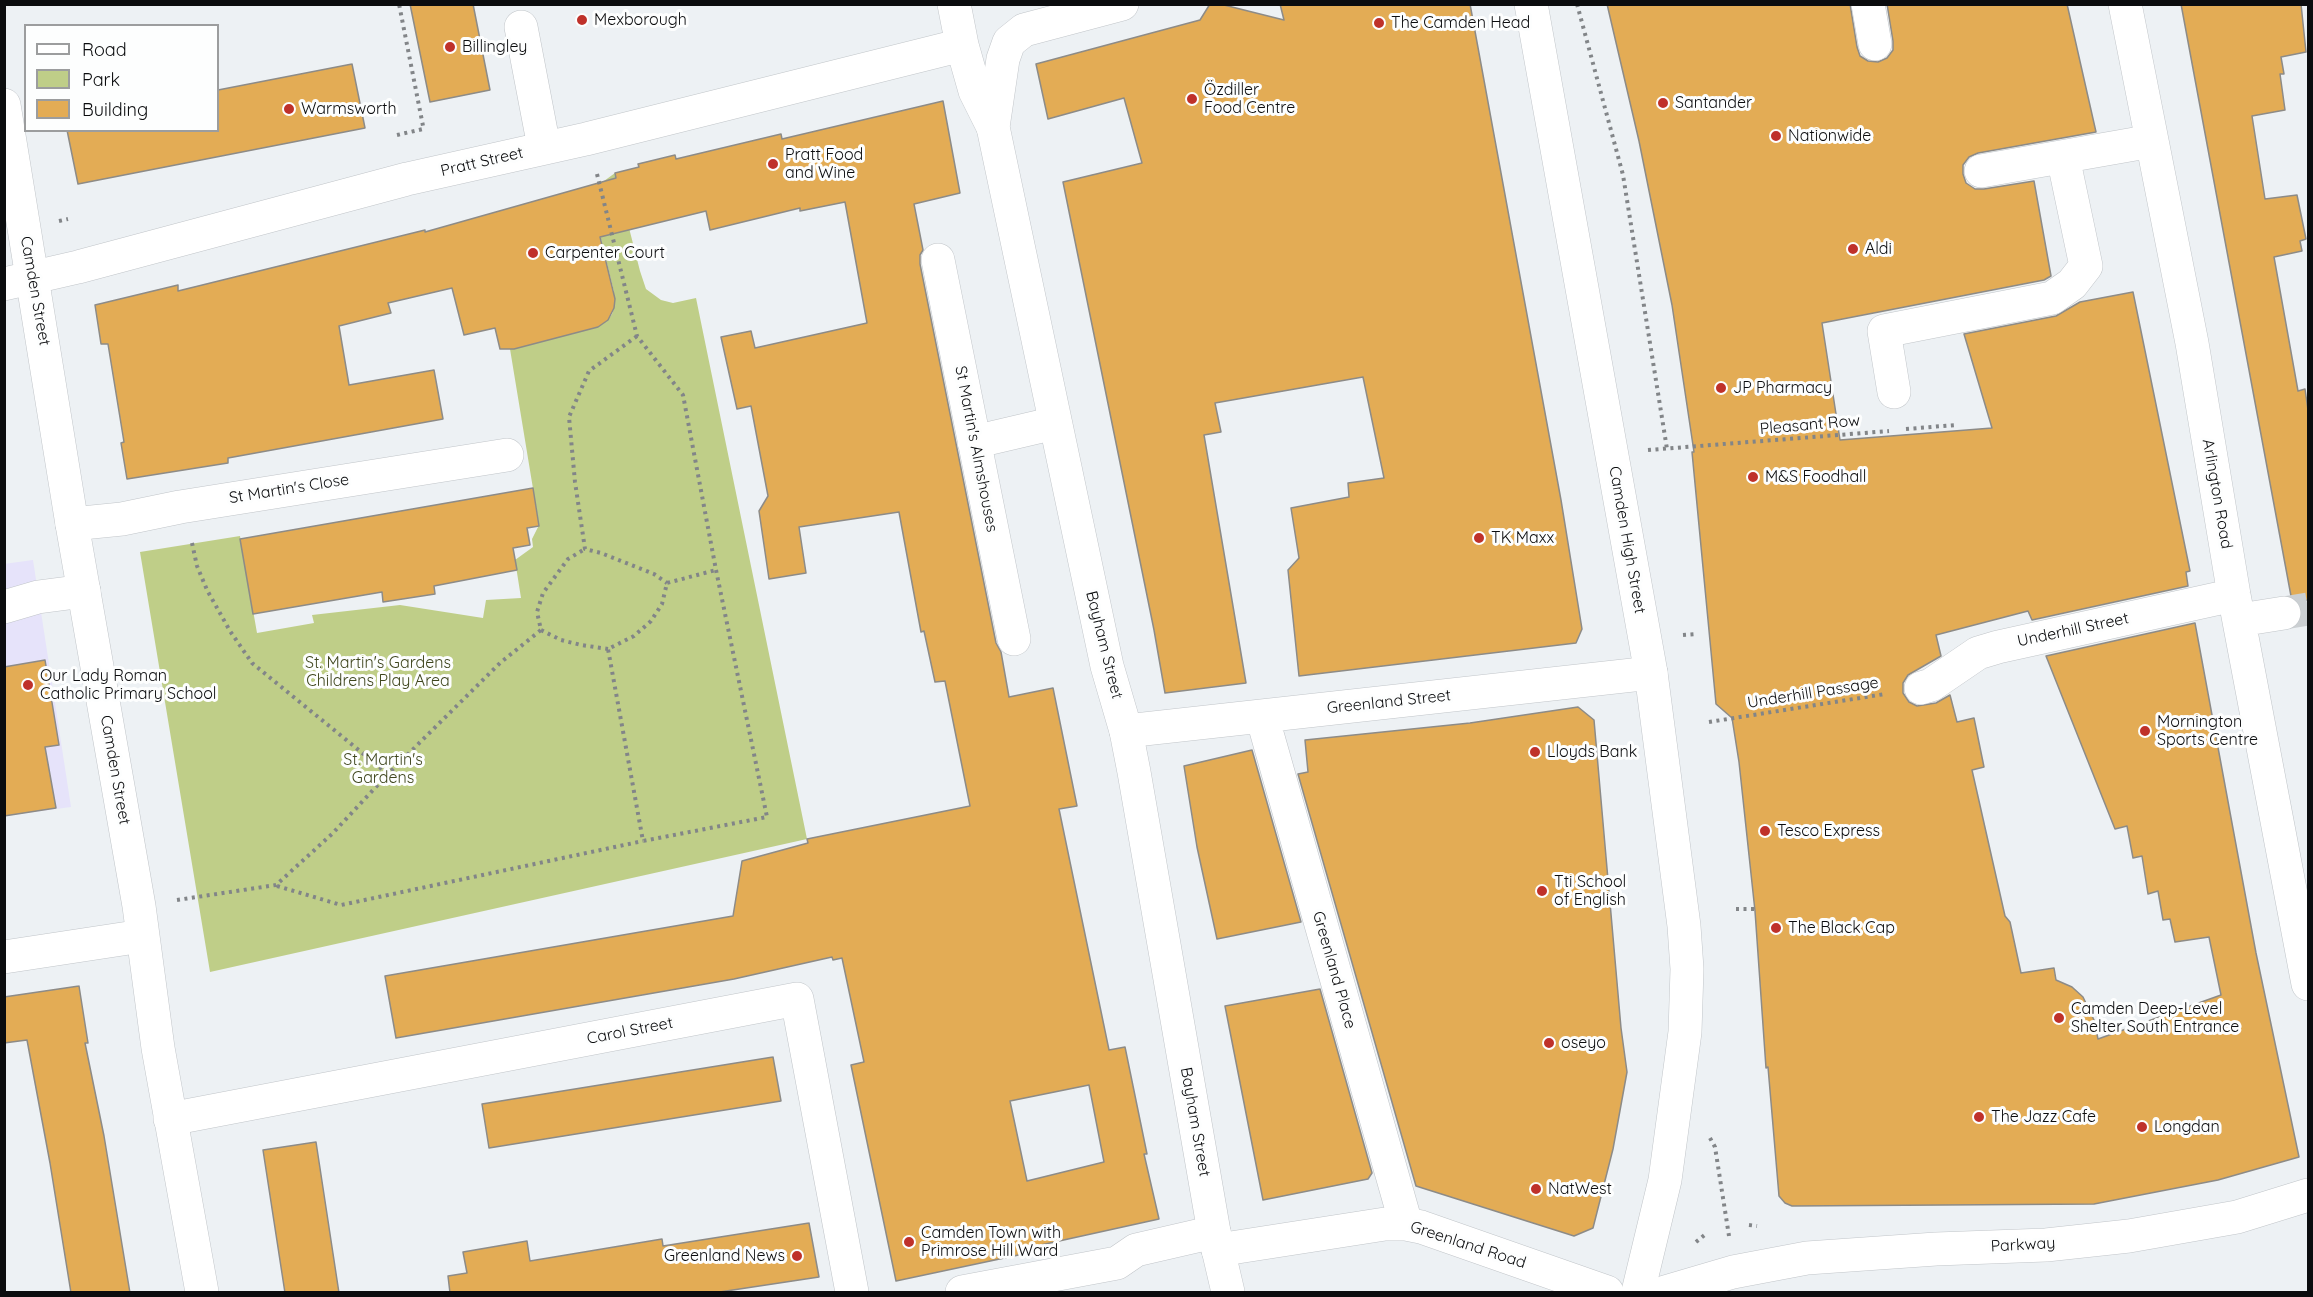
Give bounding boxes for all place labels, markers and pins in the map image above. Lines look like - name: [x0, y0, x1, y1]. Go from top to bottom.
- place label: Mexborough: [594, 10, 687, 30]
- marker: Mexborough: [575, 13, 589, 27]
- place label: The Camden Head: [1391, 13, 1530, 33]
- marker: The Camden Head: [1372, 16, 1386, 30]
- place label: Billingley: [462, 37, 527, 57]
- marker: Billingley: [443, 40, 457, 54]
- place label: Özdiller Food Centre: [1204, 80, 1295, 118]
- marker: Özdiller Food Centre: [1185, 92, 1199, 106]
- place label: Santander: [1675, 93, 1752, 113]
- marker: Santander: [1656, 96, 1670, 110]
- place label: Warmsworth: [301, 99, 397, 119]
- marker: Warmsworth: [282, 102, 296, 116]
- place label: Nationwide: [1788, 126, 1871, 146]
- marker: Nationwide: [1769, 129, 1783, 143]
- place label: Pratt Food and Wine: [785, 145, 863, 183]
- marker: Pratt Food and Wine: [766, 157, 780, 171]
- place label: Aldi: [1865, 239, 1892, 259]
- marker: Aldi: [1846, 242, 1860, 256]
- place label: Carpenter Court: [545, 243, 665, 263]
- marker: Carpenter Court: [526, 246, 540, 260]
- place label: JP Pharmacy: [1733, 378, 1832, 398]
- marker: JP Pharmacy: [1714, 381, 1728, 395]
- place label: M&S Foodhall: [1765, 467, 1866, 487]
- marker: M&S Foodhall: [1746, 470, 1760, 484]
- place label: TK Maxx: [1491, 528, 1554, 548]
- marker: TK Maxx: [1472, 531, 1486, 545]
- place label: Our Lady Roman Catholic Primary School: [40, 666, 216, 704]
- marker: Our Lady Roman Catholic Primary School: [21, 678, 35, 692]
- place label: Mornington Sports Centre: [2157, 712, 2258, 750]
- marker: Mornington Sports Centre: [2138, 724, 2152, 738]
- place label: Lloyds Bank: [1547, 742, 1637, 762]
- marker: Lloyds Bank: [1528, 745, 1542, 759]
- place label: Tesco Express: [1777, 821, 1880, 841]
- marker: Tesco Express: [1758, 824, 1772, 838]
- place label: Tti School of English: [1554, 872, 1626, 910]
- marker: Tti School of English: [1535, 884, 1549, 898]
- place label: The Black Cap: [1788, 918, 1895, 938]
- marker: The Black Cap: [1769, 921, 1783, 935]
- place label: Camden Deep-Level Shelter South Entrance: [2071, 999, 2239, 1037]
- marker: Camden Deep-Level Shelter South Entrance: [2052, 1011, 2066, 1025]
- place label: oseyo: [1561, 1033, 1606, 1053]
- marker: oseyo: [1542, 1036, 1556, 1050]
- place label: The Jazz Cafe: [1991, 1107, 2096, 1127]
- marker: The Jazz Cafe: [1972, 1110, 1986, 1124]
- place label: Longdan: [2154, 1117, 2220, 1137]
- marker: Longdan: [2135, 1120, 2149, 1134]
- place label: NatWest: [1548, 1179, 1612, 1199]
- marker: NatWest: [1529, 1182, 1543, 1196]
- place label: Camden Town with Primrose Hill Ward: [921, 1223, 1061, 1261]
- marker: Camden Town with Primrose Hill Ward: [902, 1235, 916, 1249]
- place label: Greenland News: [664, 1246, 785, 1266]
- marker: Greenland News: [790, 1249, 804, 1263]

